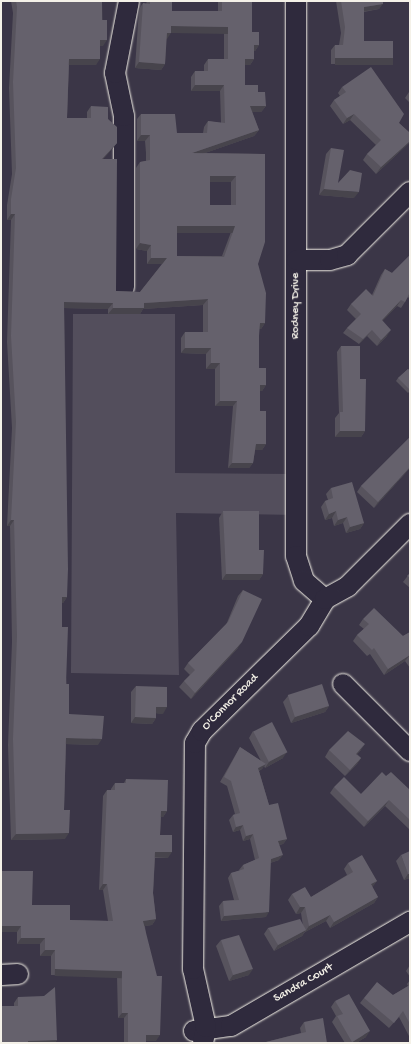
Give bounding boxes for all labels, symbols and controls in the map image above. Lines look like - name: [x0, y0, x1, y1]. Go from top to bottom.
- street label: Rodney Drive: [290, 273, 304, 339]
- street label: O'Connor Road: [200, 672, 262, 734]
- street label: Sandra Court: [272, 961, 336, 1007]

